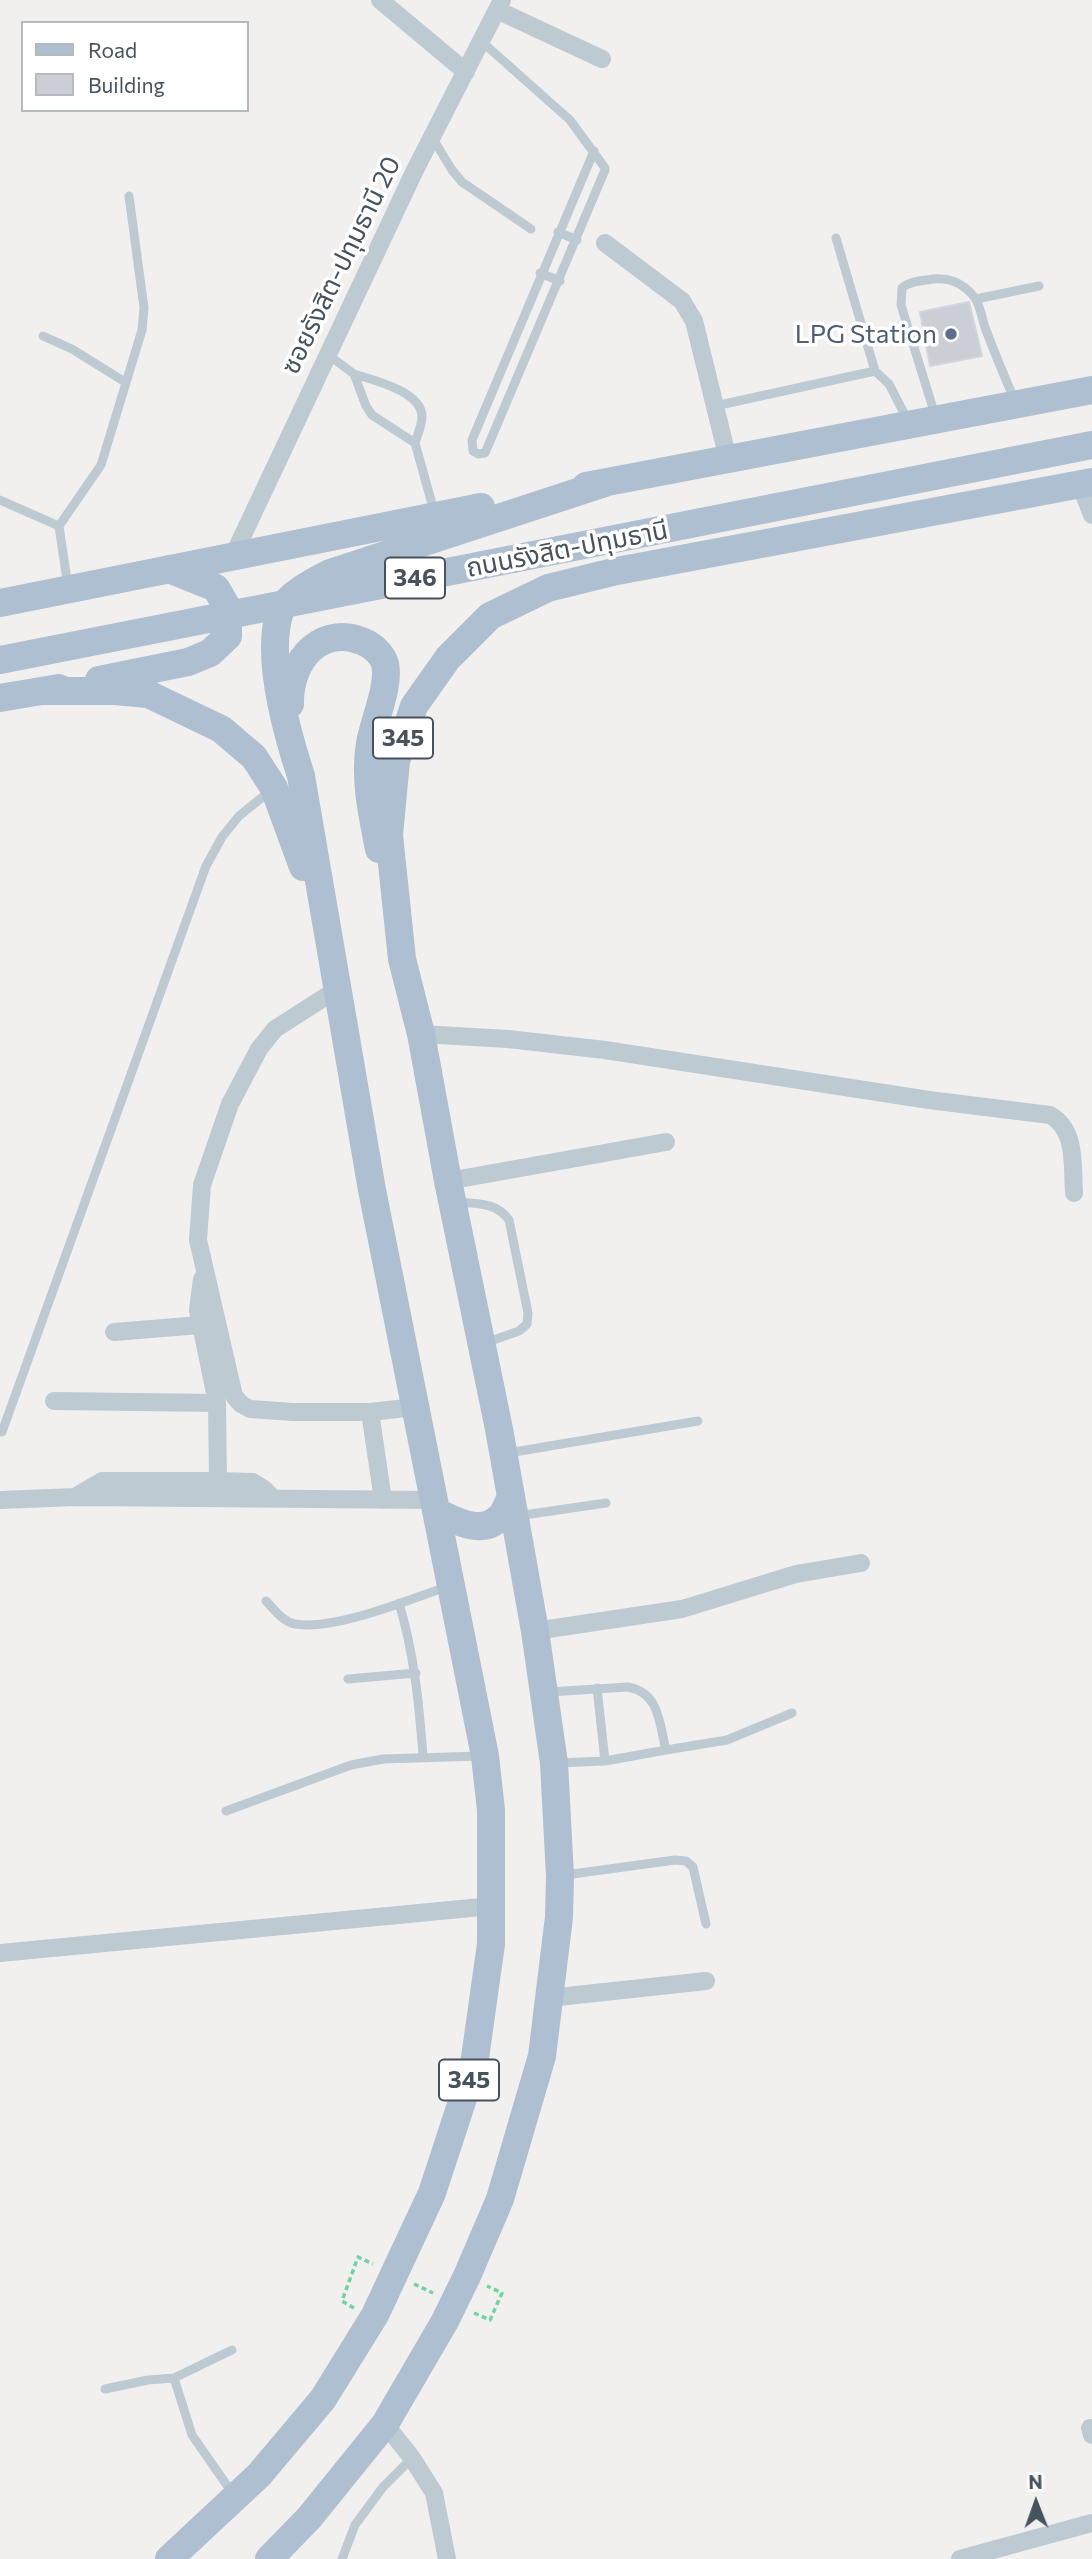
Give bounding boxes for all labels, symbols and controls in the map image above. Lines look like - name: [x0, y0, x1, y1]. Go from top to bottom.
- legend: [21, 21, 248, 112]
- text: Road: [88, 37, 137, 62]
- text: Building: [88, 72, 165, 97]
- street label: ซอยรังสิต-ปทุมธานี 20: [275, 151, 407, 379]
- place label: LPG Station: [795, 318, 937, 350]
- marker: LPG Station: [943, 326, 959, 342]
- street label: ถนนรังสิต-ปทุมธานี: [464, 514, 670, 584]
- road number: 346: [385, 558, 445, 598]
- road number: 345: [373, 718, 433, 758]
- road number: 345: [439, 2060, 499, 2101]
- north arrow: [1001, 2468, 1071, 2538]
- text: N: [1028, 2470, 1043, 2493]

